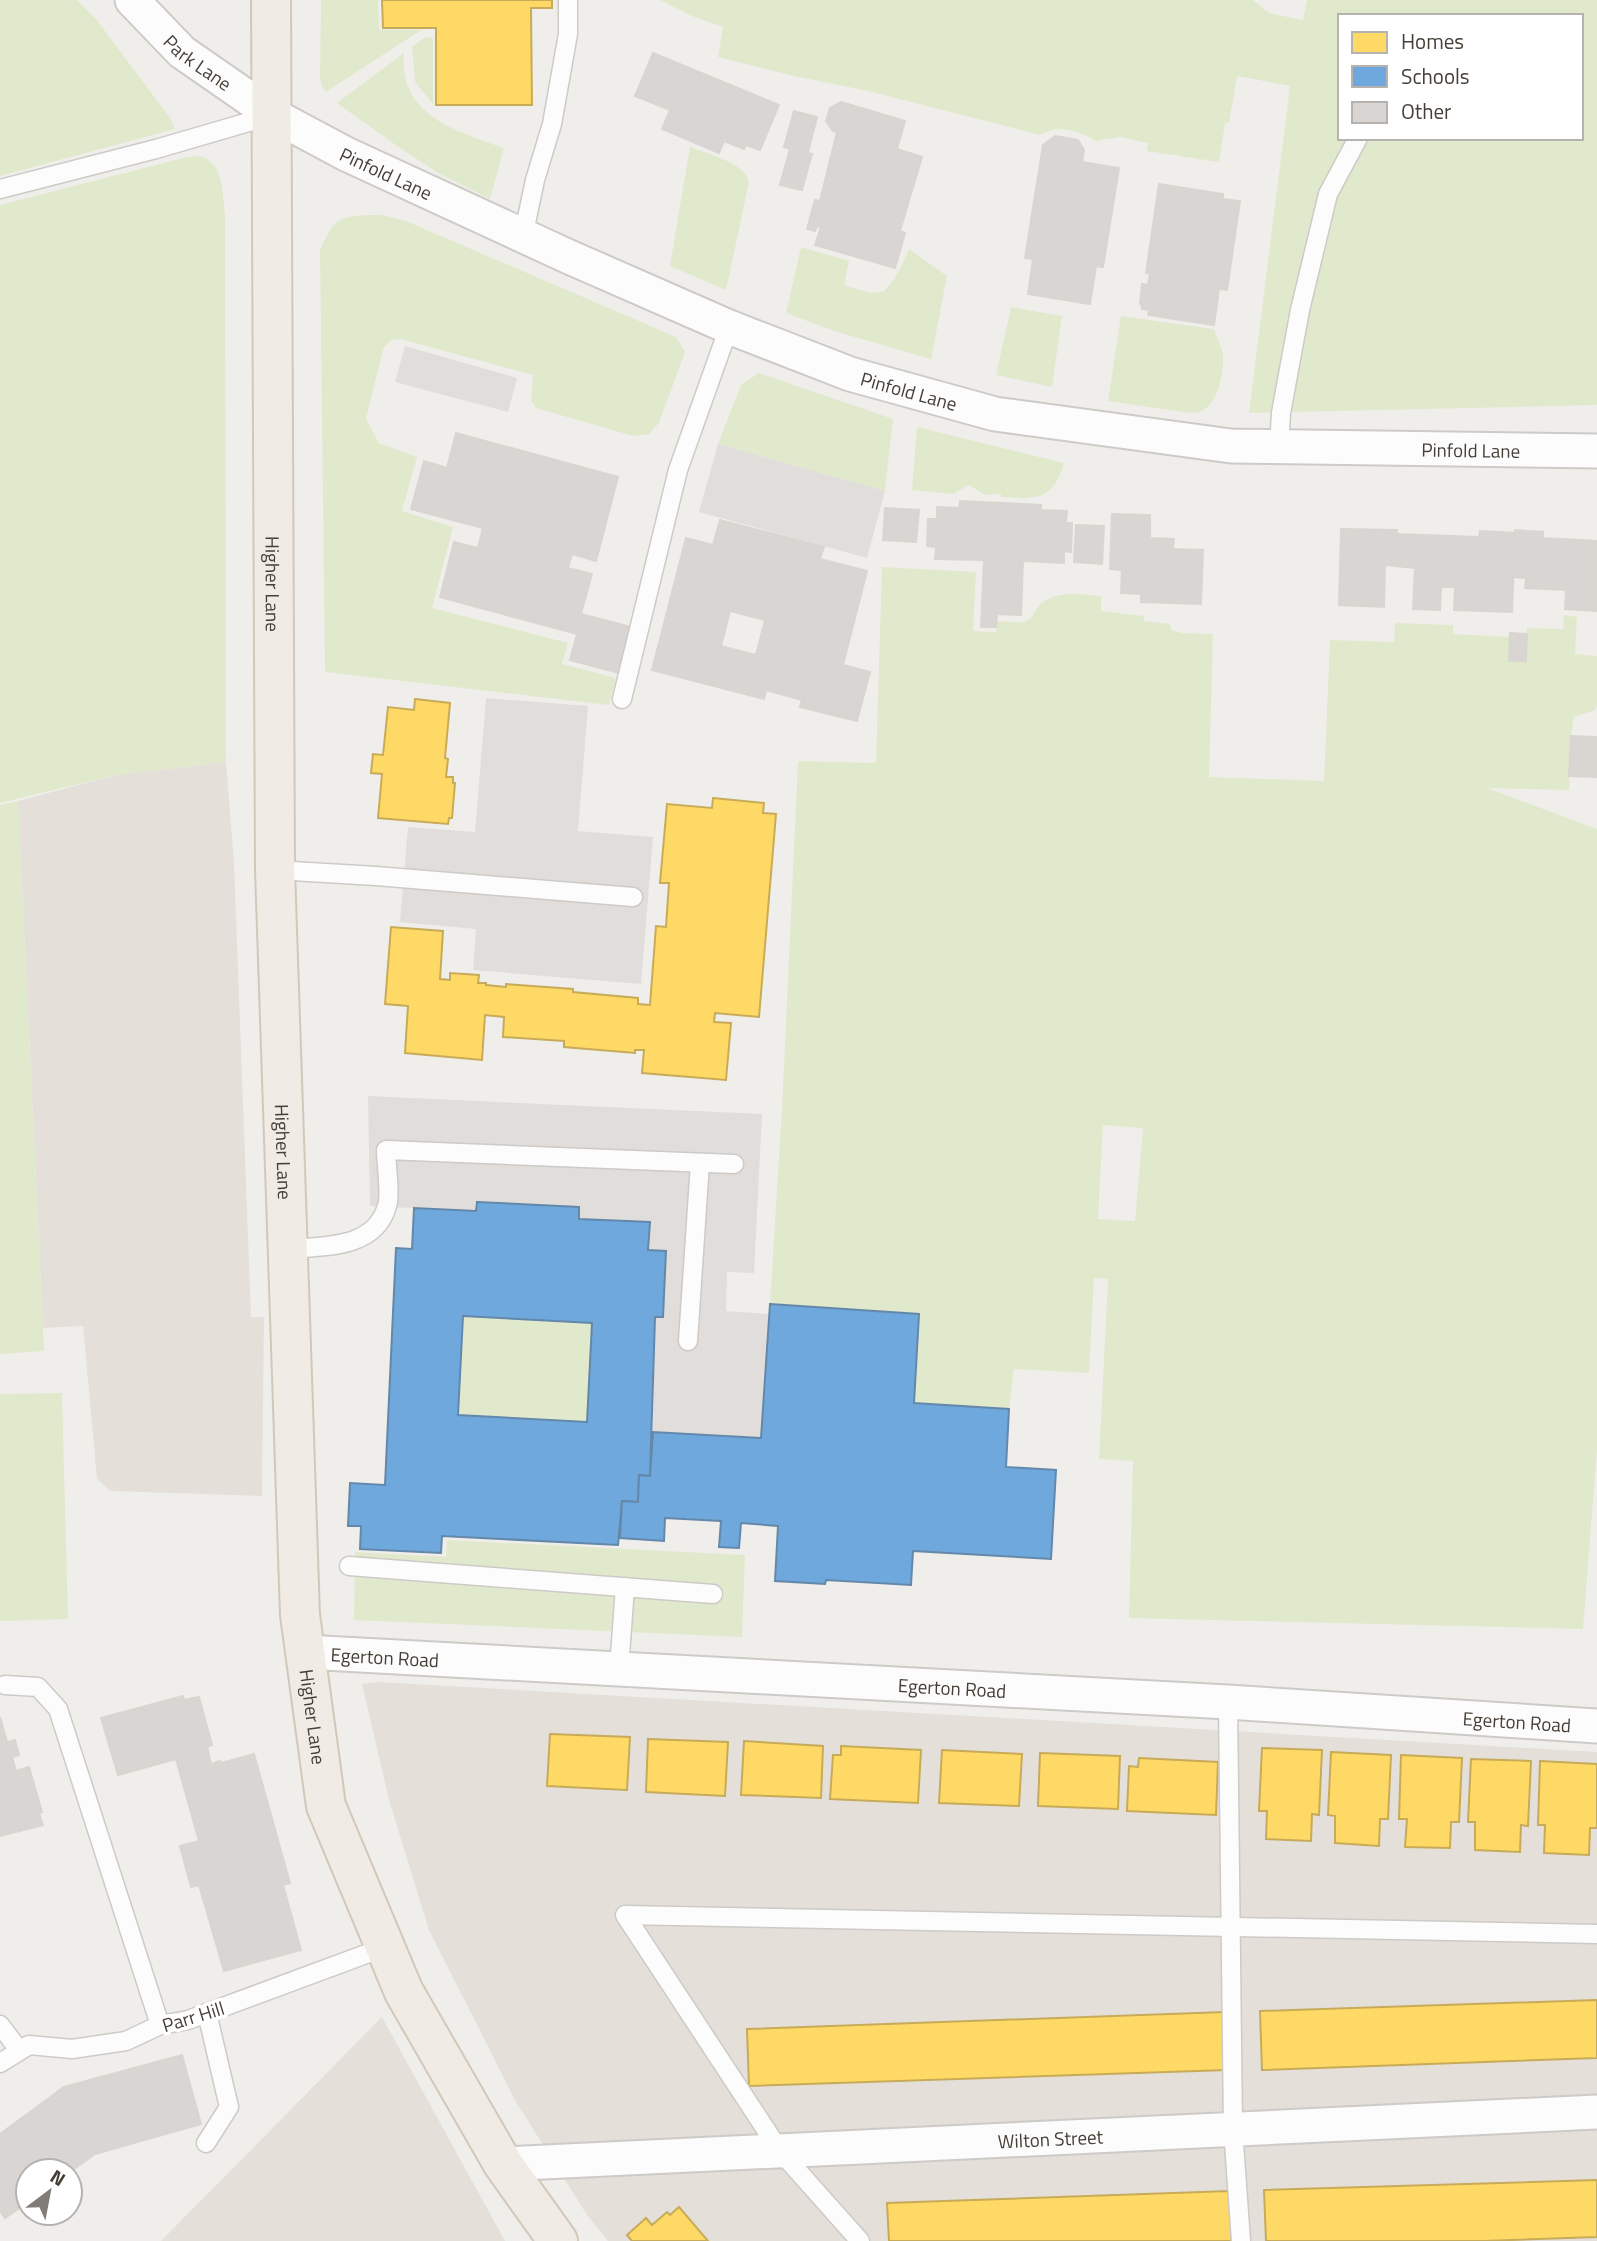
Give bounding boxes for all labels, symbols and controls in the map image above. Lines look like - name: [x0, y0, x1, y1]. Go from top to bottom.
- legend: [1338, 14, 1583, 140]
- text: Homes: [1401, 25, 1464, 57]
- street label: Park Lane: [157, 27, 238, 97]
- text: Schools: [1401, 60, 1470, 92]
- text: Other: [1401, 95, 1451, 127]
- street label: Pinfold Lane: [335, 139, 437, 207]
- street label: Pinfold Lane: [858, 363, 961, 417]
- street label: Pinfold Lane: [1421, 434, 1520, 464]
- street label: Higher Lane: [259, 536, 288, 632]
- street label: Higher Lane: [268, 1103, 301, 1200]
- street label: Egerton Road: [330, 1639, 440, 1674]
- street label: Higher Lane: [293, 1667, 335, 1766]
- street label: Egerton Road: [897, 1670, 1007, 1704]
- street label: Egerton Road: [1462, 1703, 1572, 1739]
- street label: Parr Hill: [158, 1993, 228, 2039]
- street label: Wilton Street: [997, 2121, 1104, 2155]
- north arrow: [14, 2157, 84, 2227]
- text: N: [45, 2161, 72, 2193]

